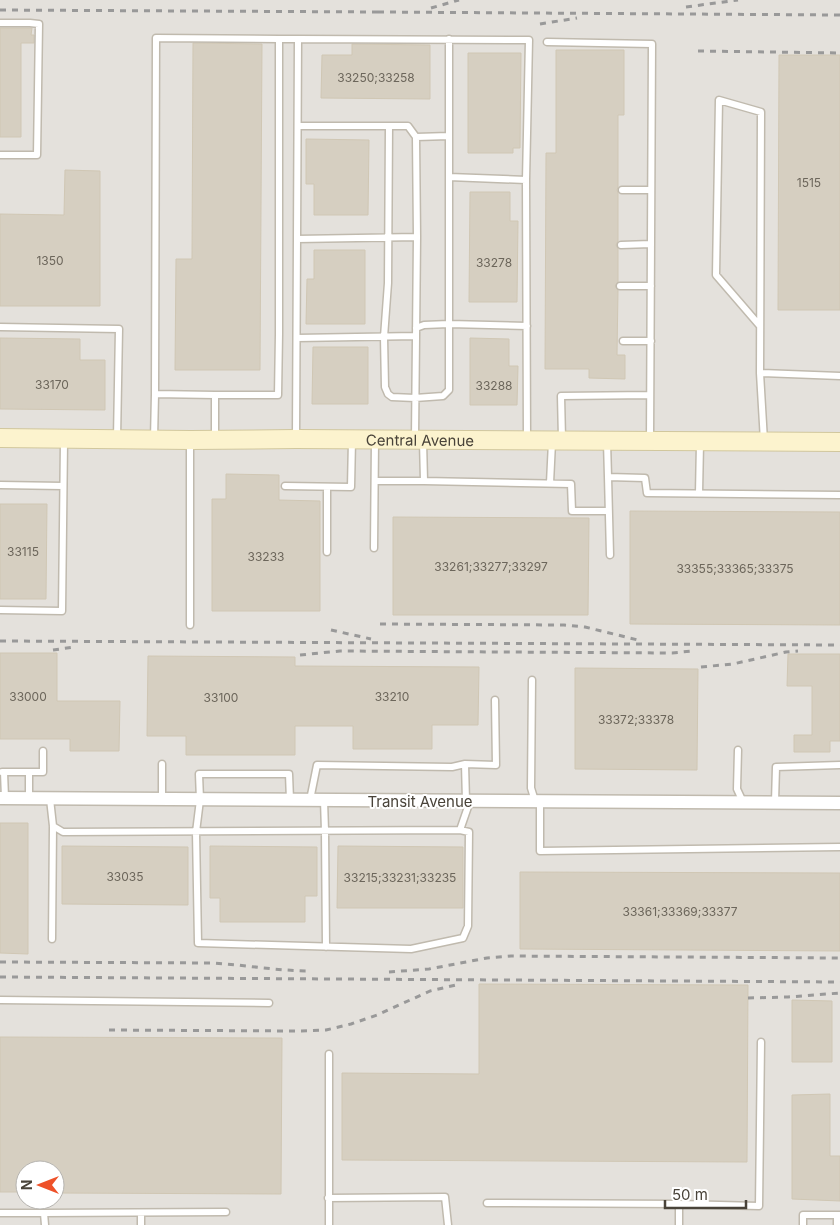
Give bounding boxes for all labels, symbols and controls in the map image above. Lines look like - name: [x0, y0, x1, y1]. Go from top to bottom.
- house number: 33250;33258: [337, 70, 415, 85]
- house number: 1515: [797, 175, 821, 190]
- house number: 1350: [36, 253, 64, 268]
- house number: 33278: [476, 255, 512, 270]
- house number: 33170: [35, 377, 69, 392]
- house number: 33288: [476, 378, 513, 393]
- street label: Central Avenue: [366, 430, 474, 449]
- house number: 33115: [7, 544, 39, 559]
- house number: 33233: [248, 549, 284, 564]
- house number: 33261;33277;33297: [434, 559, 548, 574]
- house number: 33355;33365;33375: [676, 561, 794, 576]
- house number: 33000: [9, 689, 47, 704]
- house number: 33210: [375, 689, 409, 704]
- house number: 33100: [204, 690, 238, 705]
- house number: 33372;33378: [598, 712, 674, 727]
- street label: Transit Avenue: [367, 792, 473, 811]
- house number: 33035: [106, 869, 144, 884]
- house number: 33215;33231;33235: [344, 870, 456, 885]
- house number: 33361;33369;33377: [623, 904, 738, 919]
- north arrow: [15, 1160, 65, 1210]
- scale bar: [665, 1178, 746, 1210]
- text: N: [18, 1180, 35, 1190]
- text: 50 m: [672, 1185, 708, 1204]

